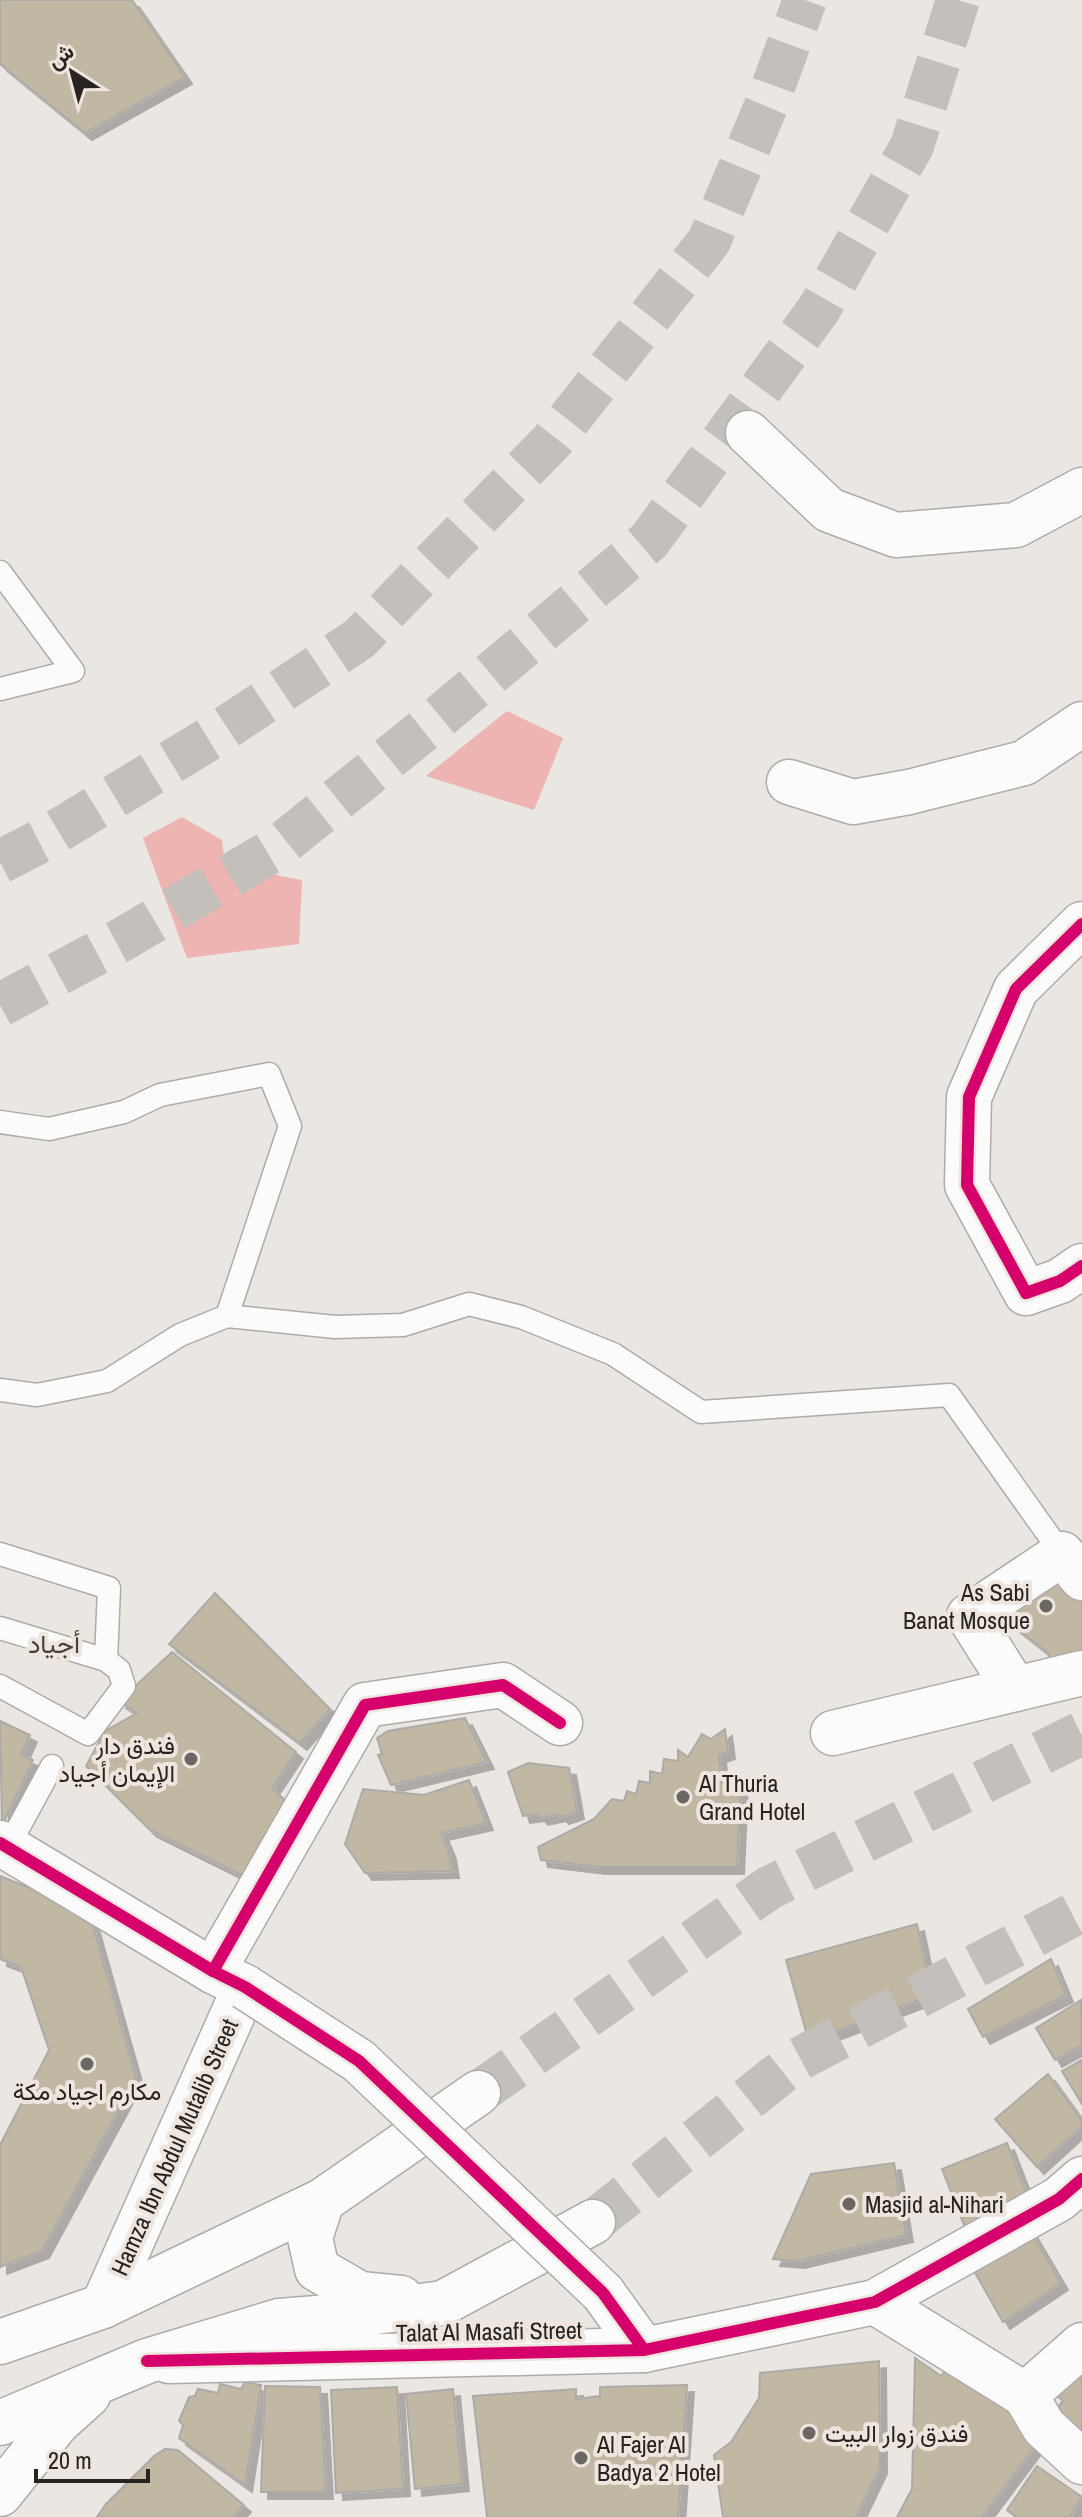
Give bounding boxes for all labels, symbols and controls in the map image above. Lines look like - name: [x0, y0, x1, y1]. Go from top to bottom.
- north arrow: [32, 32, 112, 112]
- text: ش: [41, 36, 80, 76]
- place label: As Sabi Banat Mosque: [903, 1576, 1030, 1636]
- marker: As Sabi Banat Mosque: [1037, 1597, 1055, 1615]
- district label: أجياد: [28, 1626, 80, 1661]
- place label: فندق دار الإيمان أجياد: [58, 1729, 175, 1789]
- marker: فندق دار الإيمان أجياد: [182, 1750, 200, 1768]
- place label: Al Thuria Grand Hotel: [698, 1767, 805, 1827]
- marker: Al Thuria Grand Hotel: [674, 1788, 692, 1806]
- street label: Hamza Ibn Abdul Mutalib Street: [103, 2013, 245, 2280]
- marker: مكارم اجياد مكة: [78, 2055, 96, 2073]
- place label: مكارم اجياد مكة: [13, 2075, 161, 2108]
- place label: Masjid al-Nihari: [865, 2188, 1004, 2220]
- marker: Masjid al-Nihari: [840, 2195, 858, 2213]
- street label: Talat Al Masafi Street: [396, 2313, 583, 2349]
- place label: فندق زوار البيت: [825, 2417, 969, 2449]
- marker: فندق زوار البيت: [800, 2424, 818, 2442]
- place label: Al Fajer Al Badya 2 Hotel: [596, 2428, 721, 2488]
- scale bar: [36, 2433, 148, 2483]
- text: 20 m: [48, 2444, 92, 2476]
- marker: Al Fajer Al Badya 2 Hotel: [572, 2449, 590, 2467]

